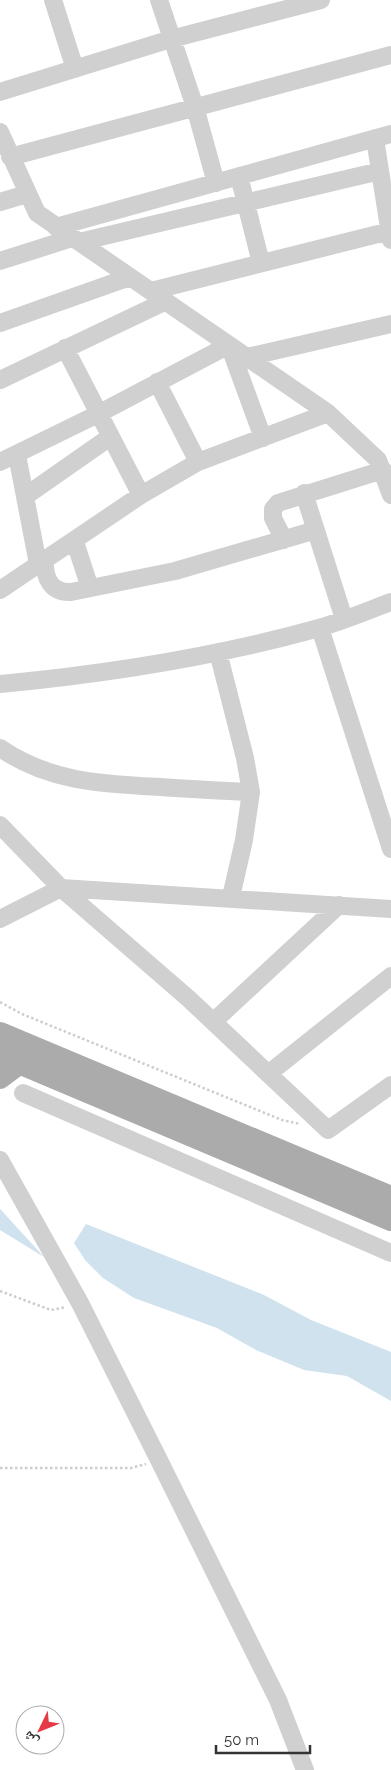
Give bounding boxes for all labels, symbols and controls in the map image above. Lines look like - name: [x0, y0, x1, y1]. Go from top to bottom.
- north arrow: [15, 1705, 65, 1755]
- scale bar: [216, 1722, 310, 1754]
- text: ش: [19, 1727, 42, 1750]
- text: 50 m: [224, 1731, 259, 1749]

